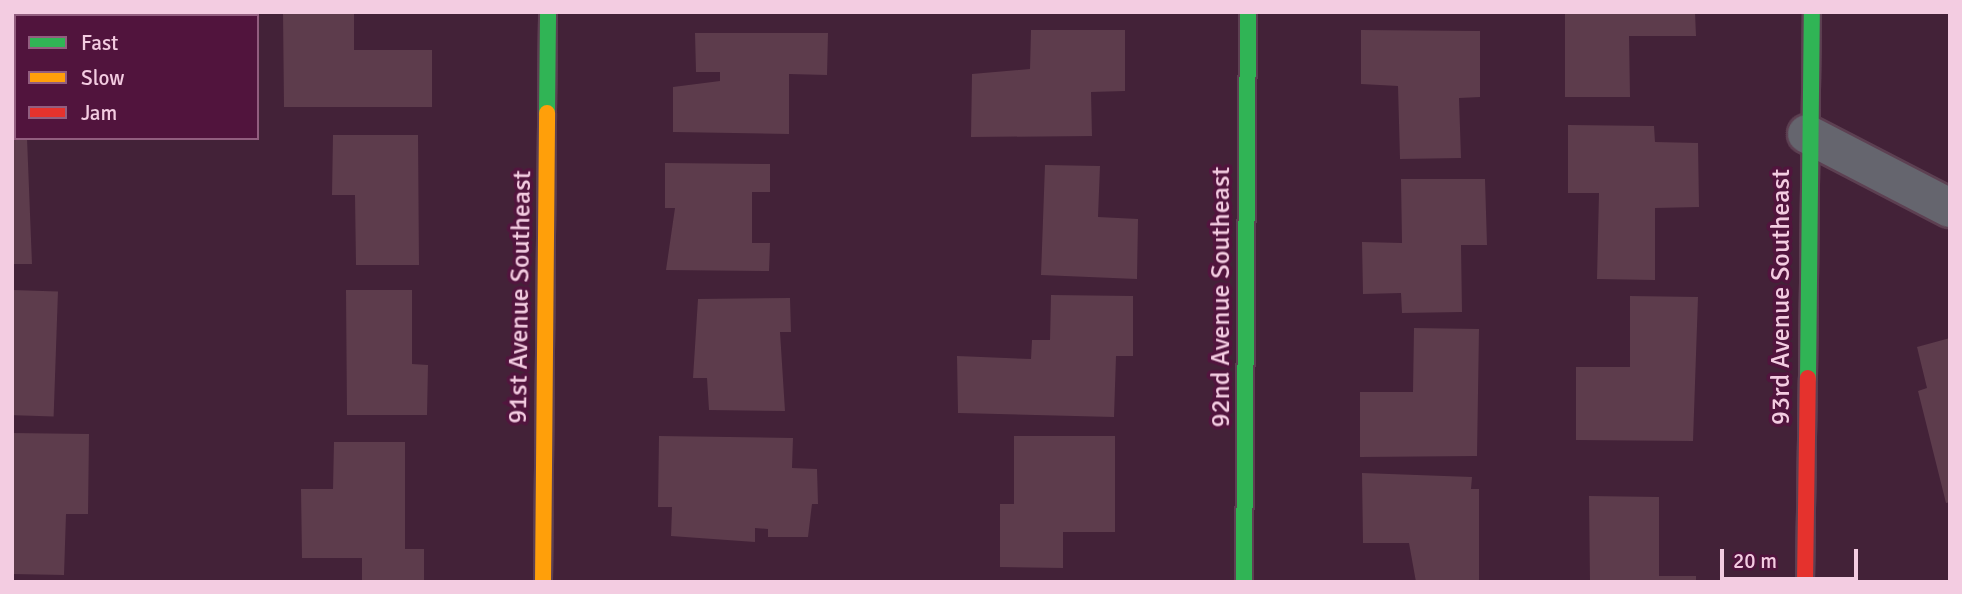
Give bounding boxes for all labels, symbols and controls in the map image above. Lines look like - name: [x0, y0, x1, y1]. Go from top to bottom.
- legend: [14, 14, 259, 140]
- text: Fast: [81, 30, 118, 56]
- text: Slow: [81, 65, 125, 91]
- text: Jam: [81, 100, 117, 126]
- street label: 92nd Avenue Southeast: [1206, 167, 1238, 427]
- street label: 93rd Avenue Southeast: [1766, 169, 1798, 425]
- street label: 91st Avenue Southeast: [503, 170, 539, 424]
- scale bar: [1724, 534, 1862, 578]
- text: 20 m: [1733, 548, 1777, 574]

